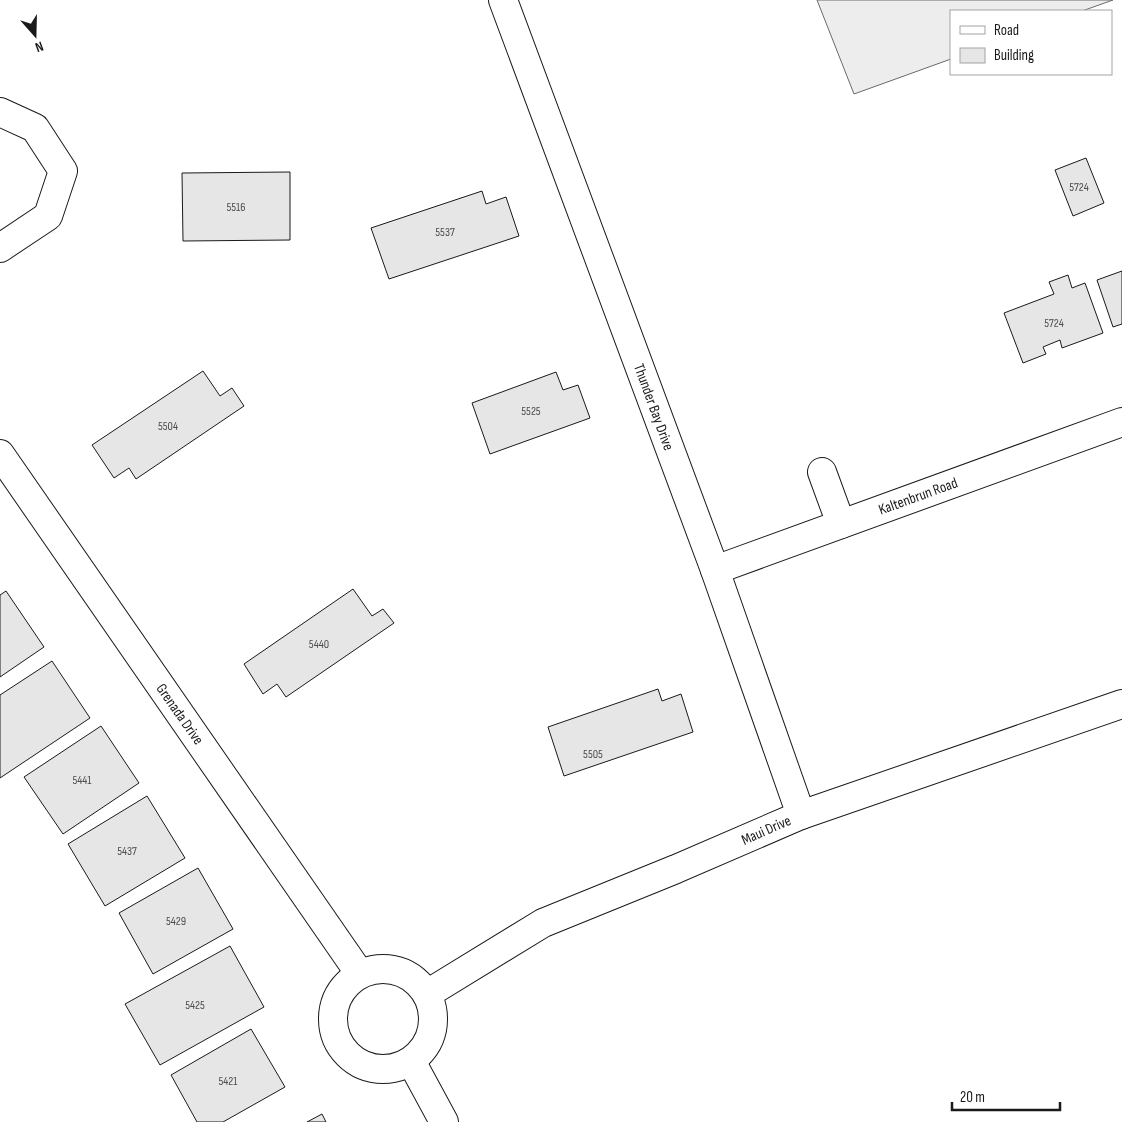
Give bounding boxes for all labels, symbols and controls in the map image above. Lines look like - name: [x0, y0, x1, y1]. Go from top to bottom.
- north arrow: [10, 10, 60, 60]
- legend: [950, 10, 1112, 75]
- text: Road: [994, 21, 1019, 40]
- text: N: [33, 37, 46, 56]
- text: Building: [994, 46, 1034, 65]
- house number: 5724: [1069, 180, 1089, 195]
- house number: 5516: [226, 200, 246, 215]
- house number: 5537: [435, 225, 455, 240]
- house number: 5724: [1044, 316, 1064, 331]
- street label: Thunder Bay Drive: [629, 361, 678, 453]
- house number: 5525: [521, 404, 541, 419]
- house number: 5504: [158, 419, 178, 434]
- street label: Kaltenbrun Road: [876, 473, 960, 520]
- house number: 5440: [309, 637, 329, 652]
- street label: Grenada Drive: [152, 680, 208, 749]
- house number: 5505: [583, 747, 603, 762]
- house number: 5441: [72, 773, 92, 788]
- street label: Maui Drive: [738, 811, 794, 850]
- house number: 5437: [117, 844, 137, 859]
- house number: 5429: [166, 914, 186, 929]
- house number: 5425: [185, 998, 205, 1013]
- house number: 5421: [218, 1074, 238, 1089]
- scale bar: [952, 1080, 1060, 1112]
- text: 20 m: [960, 1088, 985, 1107]

